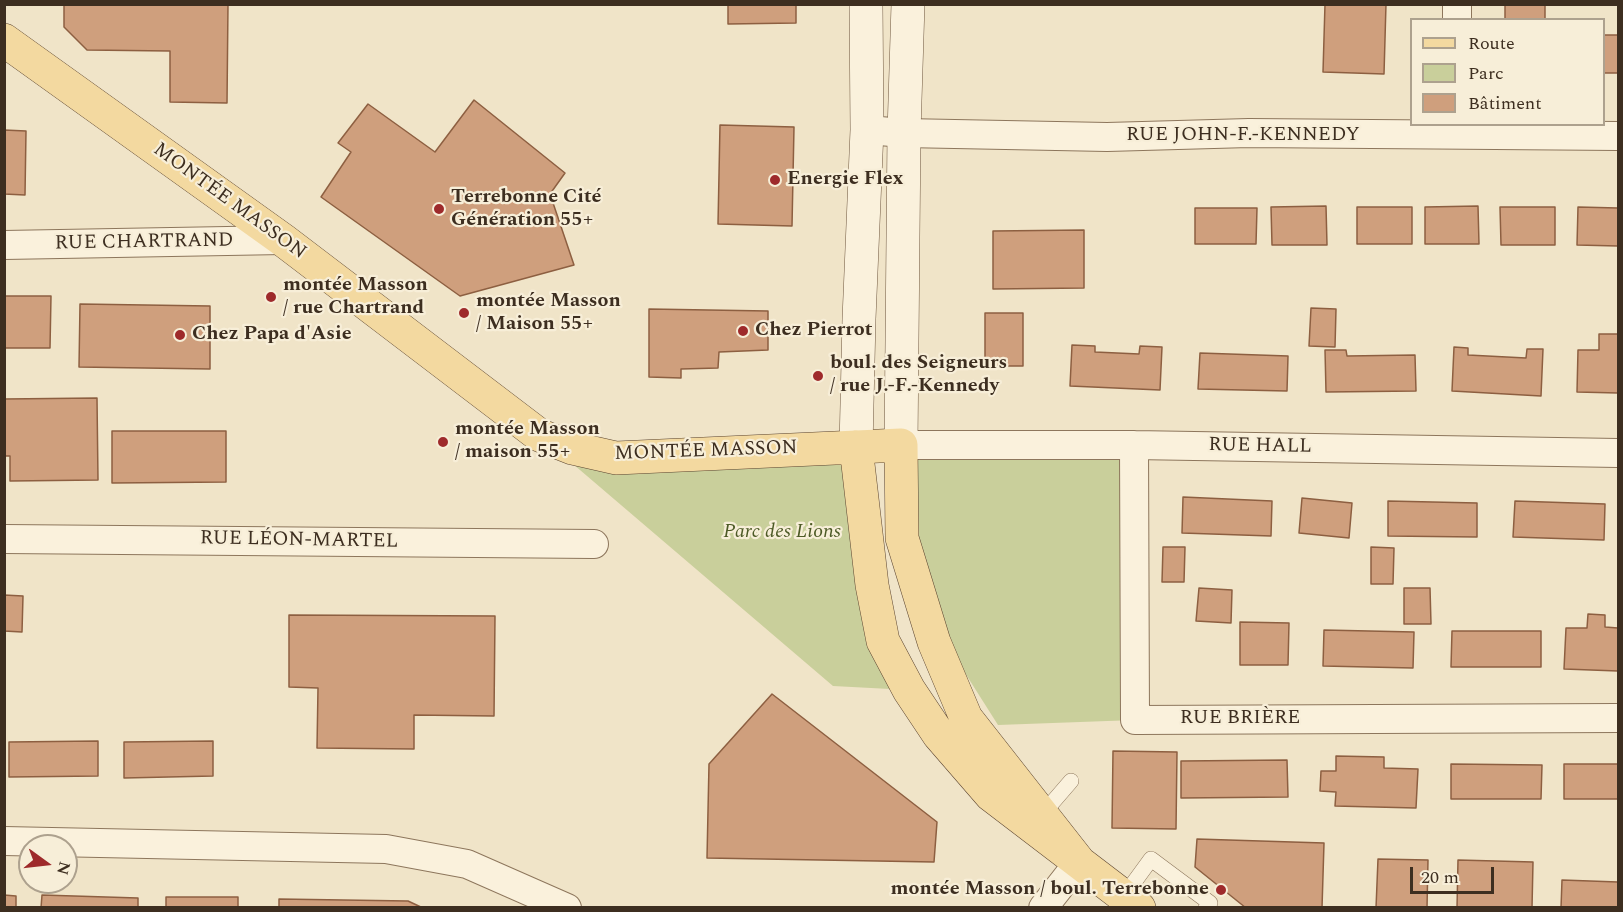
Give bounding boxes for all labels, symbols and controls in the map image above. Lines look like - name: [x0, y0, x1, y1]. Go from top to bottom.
- legend: [1410, 18, 1605, 126]
- text: Route: [1468, 30, 1515, 57]
- text: Parc: [1468, 60, 1504, 87]
- text: Bâtiment: [1468, 90, 1542, 117]
- street label: RUE JOHN-F.-KENNEDY: [1126, 124, 1360, 148]
- street label: MONTÉE MASSON: [148, 138, 310, 266]
- place label: Energie Flex: [787, 168, 903, 192]
- marker: Energie Flex: [768, 173, 782, 187]
- place label: Terrebonne Cité Génération 55+: [451, 186, 602, 233]
- marker: Terrebonne Cité Génération 55+: [432, 202, 446, 216]
- street label: RUE CHARTRAND: [54, 229, 234, 257]
- place label: montée Masson / rue Chartrand: [283, 274, 428, 321]
- marker: montée Masson / rue Chartrand: [264, 290, 278, 304]
- place label: montée Masson / Maison 55+: [476, 290, 621, 337]
- marker: montée Masson / Maison 55+: [457, 306, 471, 320]
- place label: Chez Pierrot: [755, 319, 872, 343]
- place label: Chez Papa d'Asie: [192, 323, 352, 347]
- marker: Chez Pierrot: [736, 324, 750, 338]
- marker: Chez Papa d'Asie: [173, 328, 187, 342]
- place label: boul. des Seigneurs / rue J.-F.-Kennedy: [830, 352, 1007, 399]
- marker: boul. des Seigneurs / rue J.-F.-Kennedy: [811, 369, 825, 383]
- place label: montée Masson / maison 55+: [455, 418, 600, 465]
- street label: RUE HALL: [1208, 434, 1312, 460]
- marker: montée Masson / maison 55+: [436, 435, 450, 449]
- street label: MONTÉE MASSON: [614, 437, 798, 467]
- park label: Parc des Lions: [723, 521, 841, 545]
- street label: RUE LÉON-MARTEL: [200, 527, 398, 555]
- street label: RUE BRIÈRE: [1180, 707, 1300, 731]
- north arrow: [18, 834, 78, 894]
- scale bar: [1413, 855, 1497, 893]
- text: N: [50, 859, 77, 878]
- text: 20 m: [1421, 864, 1459, 891]
- place label: montée Masson / boul. Terrebonne: [891, 878, 1209, 902]
- marker: montée Masson / boul. Terrebonne: [1214, 883, 1228, 897]

